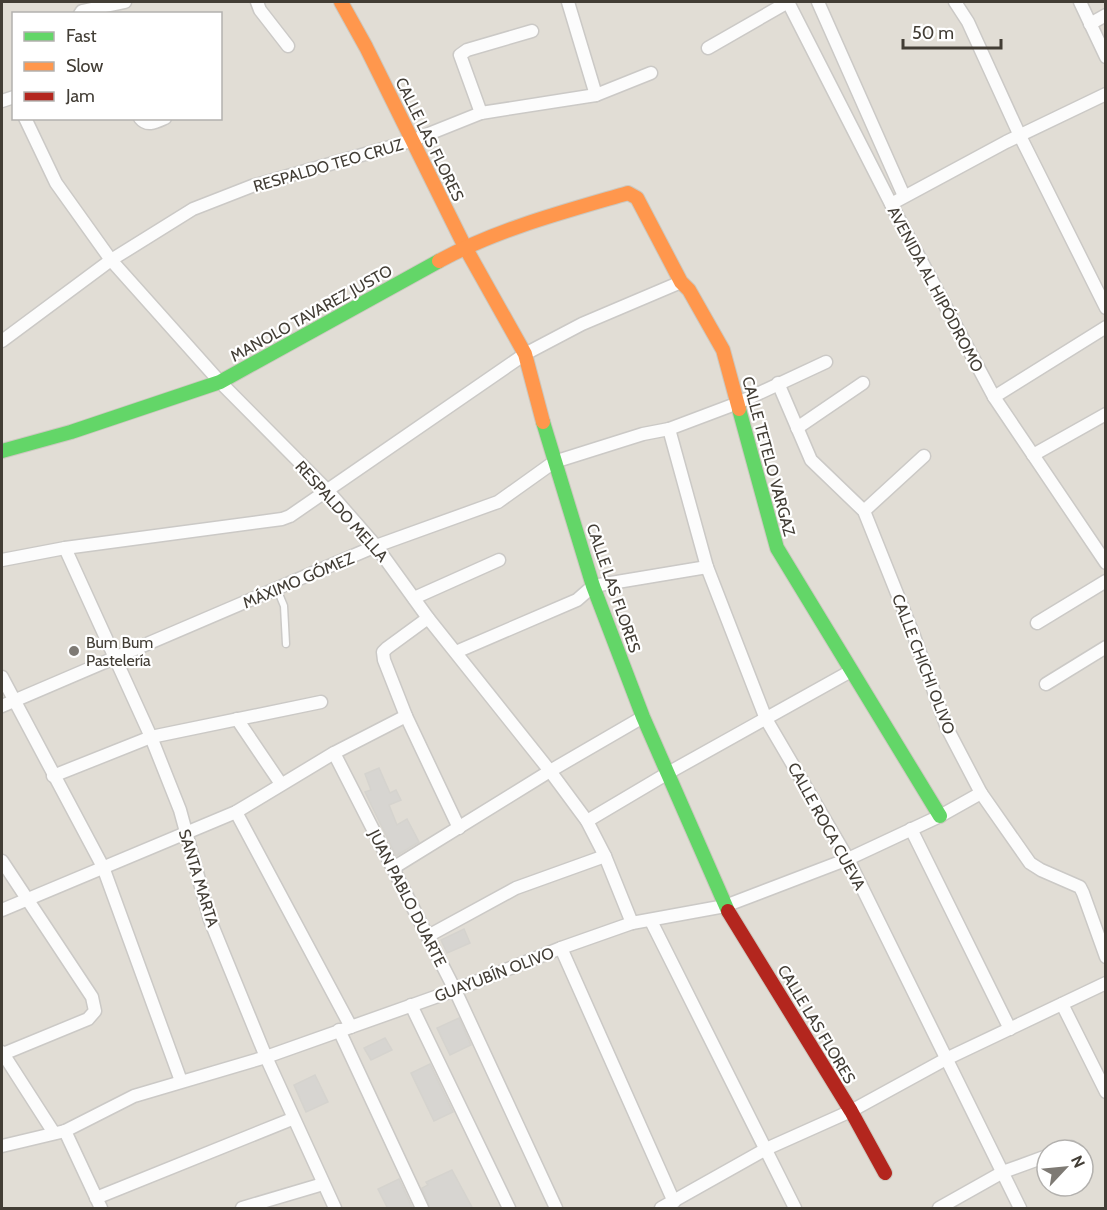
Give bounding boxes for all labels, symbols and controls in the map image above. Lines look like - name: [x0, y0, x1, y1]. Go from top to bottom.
- legend: [12, 12, 222, 120]
- scale bar: [903, 12, 1000, 50]
- text: 50 m: [912, 22, 954, 44]
- text: Fast: [66, 25, 97, 47]
- text: Slow: [66, 55, 103, 77]
- street label: CALLE LAS FLORES: [391, 74, 468, 204]
- text: Jam: [65, 85, 95, 107]
- street label: RESPALDO TEO CRUZ: [251, 135, 405, 196]
- street label: AVENIDA AL HIPÓDROMO: [884, 203, 987, 375]
- street label: MANOLO TAVAREZ JUSTO: [227, 261, 395, 366]
- street label: CALLE TETELO VARGAZ: [738, 374, 799, 538]
- street label: RESPALDO MELLA: [291, 457, 392, 566]
- street label: CALLE LAS FLORES: [583, 521, 645, 655]
- street label: MÁXIMO GÓMEZ: [240, 548, 357, 612]
- street label: CALLE CHICHI OLIVO: [888, 591, 959, 737]
- place label: Bum Bum Pastelería: [86, 633, 153, 670]
- marker: Bum Bum Pastelería: [67, 644, 81, 658]
- street label: CALLE ROCA CUEVA: [784, 759, 870, 893]
- street label: JUAN PABLO DUARTE: [364, 826, 450, 970]
- street label: SANTA MARTA: [175, 827, 222, 930]
- street label: GUAYUBÍN OLIVO: [432, 943, 557, 1006]
- street label: CALLE LAS FLORES: [774, 961, 860, 1087]
- north arrow: [1035, 1138, 1095, 1198]
- text: N: [1067, 1152, 1089, 1171]

